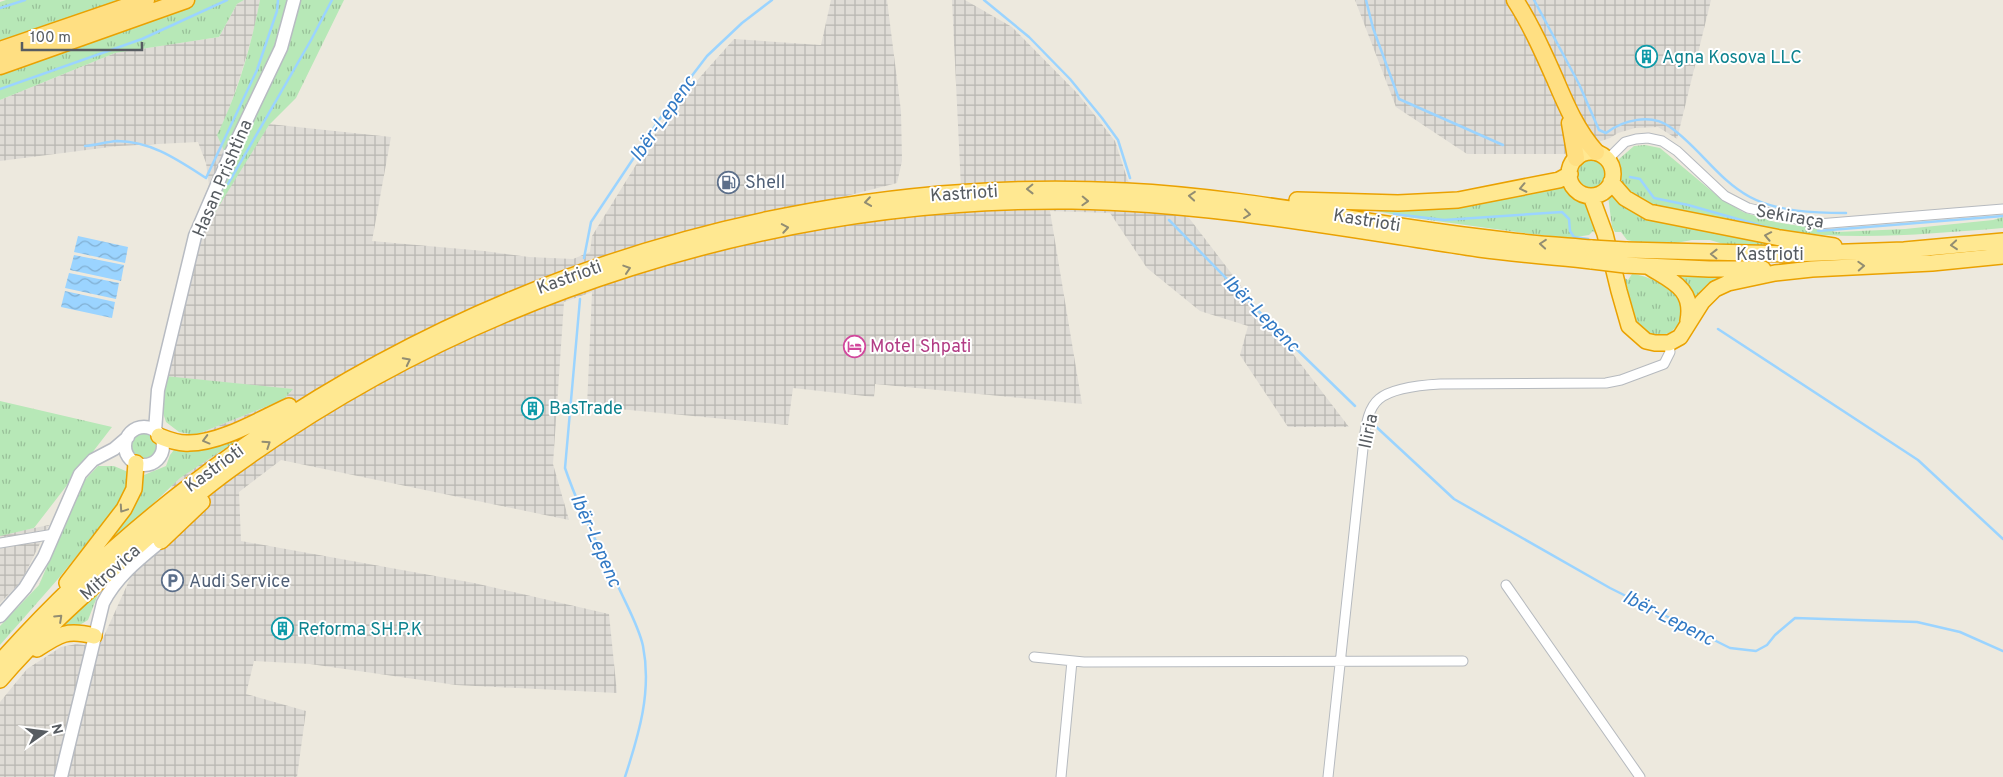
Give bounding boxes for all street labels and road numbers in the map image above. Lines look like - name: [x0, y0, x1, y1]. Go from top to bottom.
- street label: Hasan Prishtina: [188, 116, 259, 241]
- street label: Kastrioti: [929, 181, 999, 208]
- street label: Sekiraça: [1754, 200, 1826, 235]
- street label: Kastrioti: [1331, 205, 1402, 238]
- street label: Kastrioti: [1736, 244, 1804, 267]
- street label: Kastrioti: [534, 256, 605, 301]
- street label: Iliria: [1355, 412, 1384, 451]
- street label: Kastrioti: [181, 440, 249, 498]
- street label: Mitrovica: [76, 540, 146, 606]

